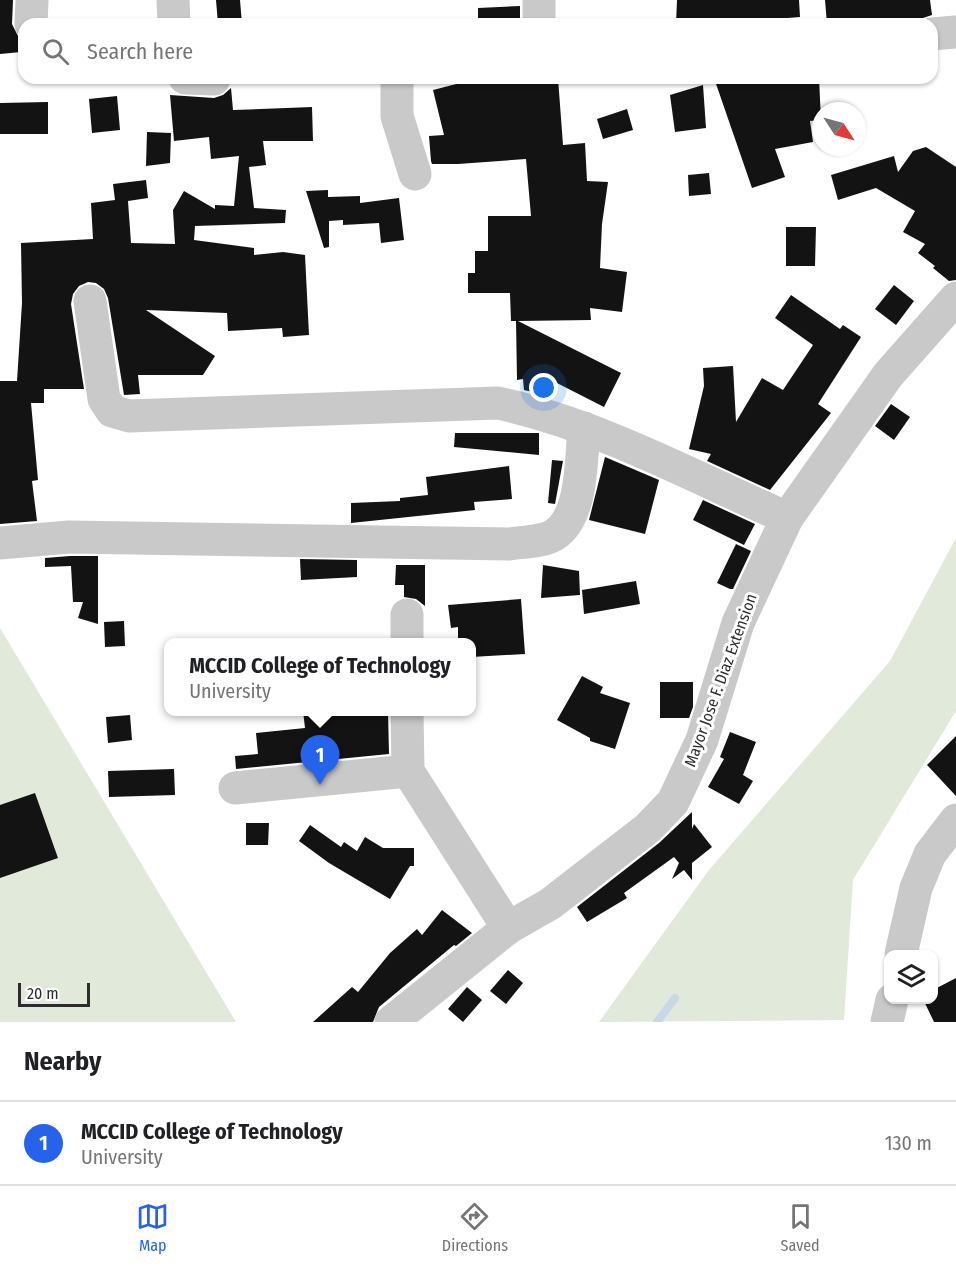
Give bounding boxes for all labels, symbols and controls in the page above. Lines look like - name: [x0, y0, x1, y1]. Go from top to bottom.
- search box: [18, 18, 938, 84]
- icon: search: [39, 35, 72, 68]
- text: Search here: [87, 38, 193, 65]
- north arrow: [812, 102, 866, 156]
- your location: [529, 373, 558, 402]
- street label: Mayor Jose F. Diaz Extension: [680, 591, 761, 769]
- popup: [164, 638, 476, 716]
- text: MCCID College of Technology: [189, 652, 451, 679]
- text: University: [189, 679, 271, 703]
- pin: 1: [300, 736, 340, 785]
- map controls: [884, 950, 938, 1004]
- button: layers: [884, 950, 938, 1004]
- scale bar: [18, 980, 90, 1008]
- text: 20 m: [27, 984, 58, 1003]
- text: Nearby: [24, 1046, 101, 1077]
- text: MCCID College of Technology: [81, 1118, 343, 1145]
- text: 1: [39, 1131, 48, 1155]
- text: 130 m: [885, 1131, 932, 1155]
- text: University: [81, 1145, 163, 1169]
- tab: Map: [136, 1200, 169, 1255]
- tab: Directions: [442, 1200, 508, 1255]
- tab: Saved: [781, 1200, 820, 1255]

